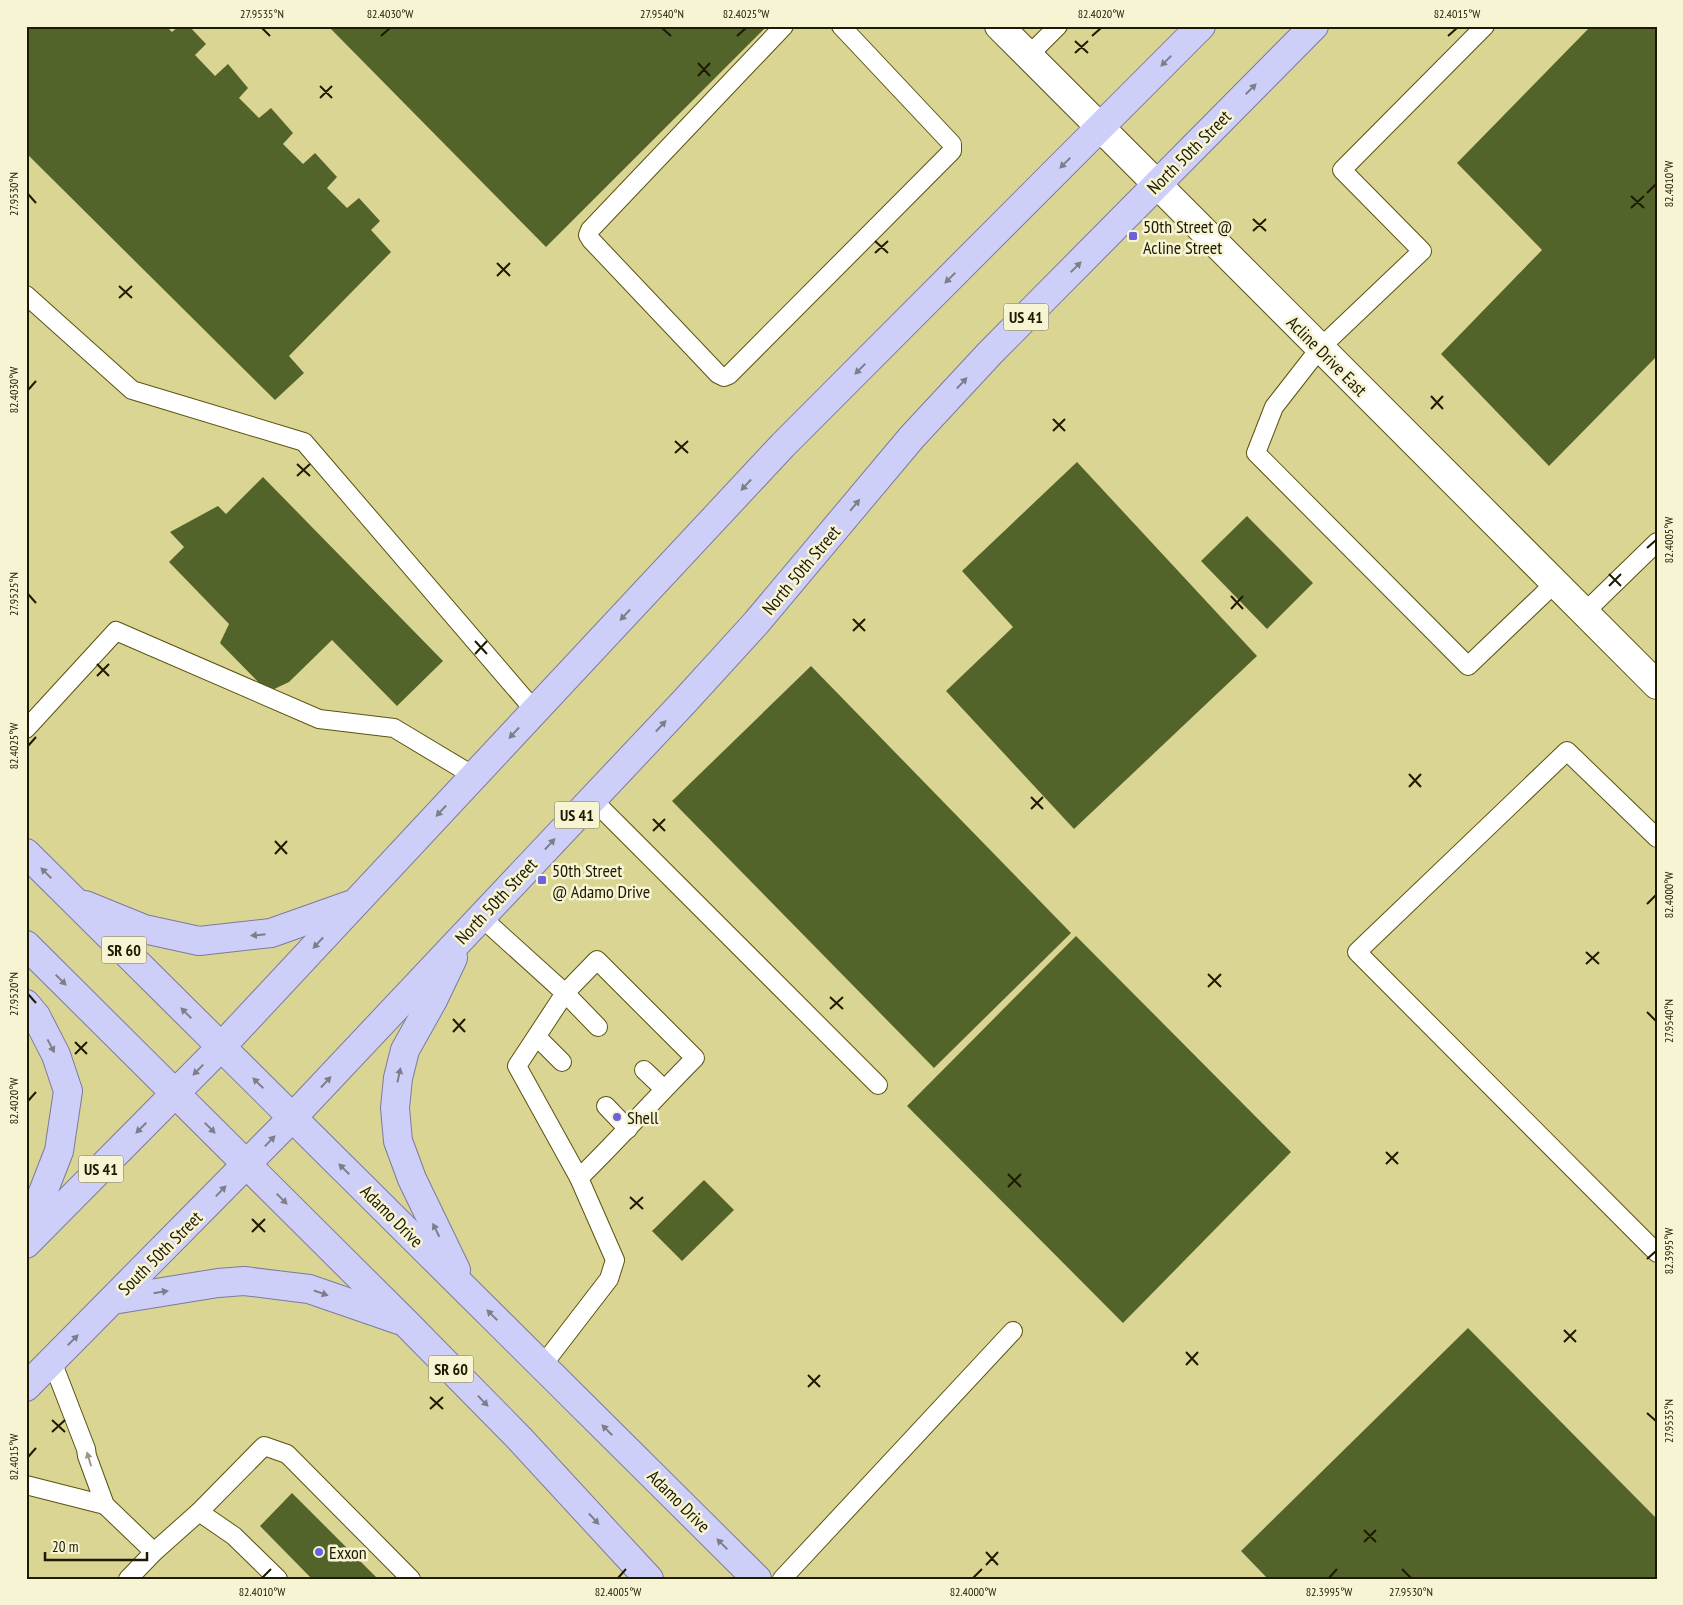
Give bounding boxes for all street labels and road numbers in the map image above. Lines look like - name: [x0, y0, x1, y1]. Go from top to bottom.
- street label: North 50th Street: [1142, 105, 1236, 199]
- road number: US 41: [1004, 304, 1048, 330]
- street label: Acline Drive East: [1282, 311, 1372, 401]
- street label: North 50th Street: [757, 521, 845, 619]
- road number: US 41: [554, 802, 600, 828]
- street label: North 50th Street: [450, 853, 542, 949]
- road number: SR 60: [102, 936, 146, 964]
- road number: US 41: [78, 1156, 124, 1182]
- street label: Adamo Drive: [356, 1180, 428, 1252]
- street label: South 50th Street: [113, 1206, 207, 1300]
- road number: SR 60: [428, 1356, 474, 1382]
- street label: Adamo Drive: [643, 1465, 715, 1537]

